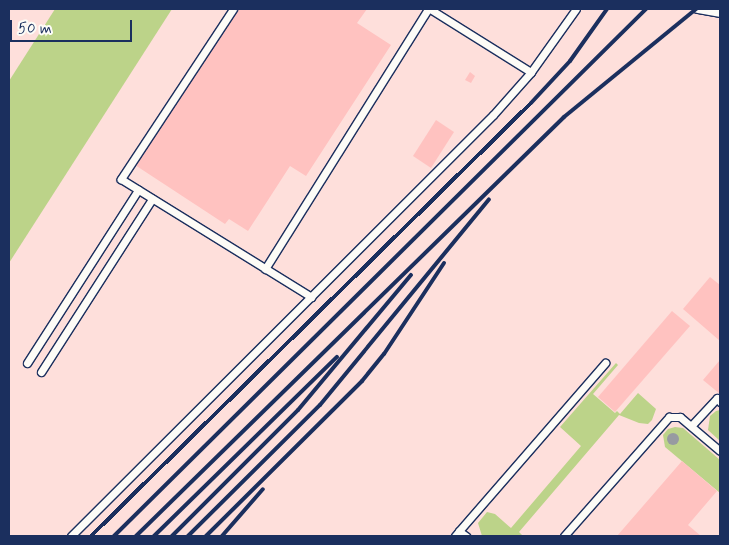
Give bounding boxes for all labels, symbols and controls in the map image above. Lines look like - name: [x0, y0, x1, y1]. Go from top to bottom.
- scale bar: [12, 10, 135, 42]
- text: 50 m: [18, 19, 52, 39]

